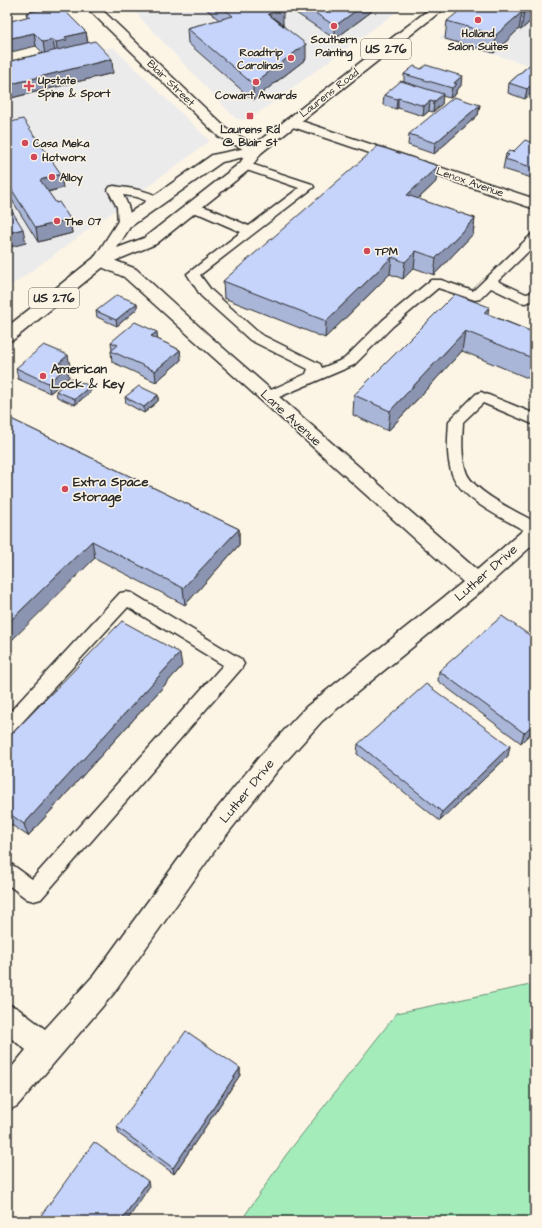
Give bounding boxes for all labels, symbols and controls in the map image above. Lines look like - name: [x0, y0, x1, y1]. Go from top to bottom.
- marker: Holland Salon Suites: [473, 15, 483, 25]
- marker: Southern Painting: [329, 21, 339, 31]
- place label: Holland Salon Suites: [447, 26, 509, 54]
- place label: Southern Painting: [310, 32, 358, 62]
- road number: US 276: [361, 39, 411, 59]
- place label: Roadtrip Carolinas: [237, 45, 284, 73]
- marker: Roadtrip Carolinas: [286, 53, 296, 63]
- street label: Blair Street: [144, 56, 199, 110]
- street label: Laurens Road: [296, 65, 362, 121]
- place label: Upstate Spine & Sport: [37, 73, 111, 102]
- marker: Cowart Awards: [251, 77, 261, 87]
- marker: Upstate Spine & Sport: [23, 80, 35, 92]
- place label: Cowart Awards: [215, 88, 298, 103]
- marker: Laurens Rd @ Blair St: [245, 111, 255, 121]
- place label: Laurens Rd @ Blair St: [220, 122, 280, 150]
- place label: Casa Meka: [33, 136, 90, 151]
- marker: Casa Meka: [20, 138, 30, 148]
- place label: Hotworx: [41, 150, 86, 165]
- marker: Hotworx: [29, 152, 39, 162]
- street label: Lenox Avenue: [434, 163, 506, 201]
- place label: Alloy: [60, 170, 84, 187]
- marker: Alloy: [47, 172, 57, 182]
- place label: The 07: [64, 214, 102, 229]
- marker: The 07: [52, 216, 62, 226]
- place label: TPM: [374, 244, 398, 259]
- marker: TPM: [362, 246, 372, 256]
- road number: US 276: [29, 288, 79, 308]
- place label: American Lock & Key: [51, 360, 126, 394]
- marker: American Lock & Key: [38, 371, 48, 381]
- street label: Lane Avenue: [257, 386, 325, 450]
- place label: Extra Space Storage: [72, 473, 149, 508]
- marker: Extra Space Storage: [60, 484, 70, 494]
- street label: Luther Drive: [451, 541, 521, 605]
- street label: Luther Drive: [215, 755, 279, 827]

